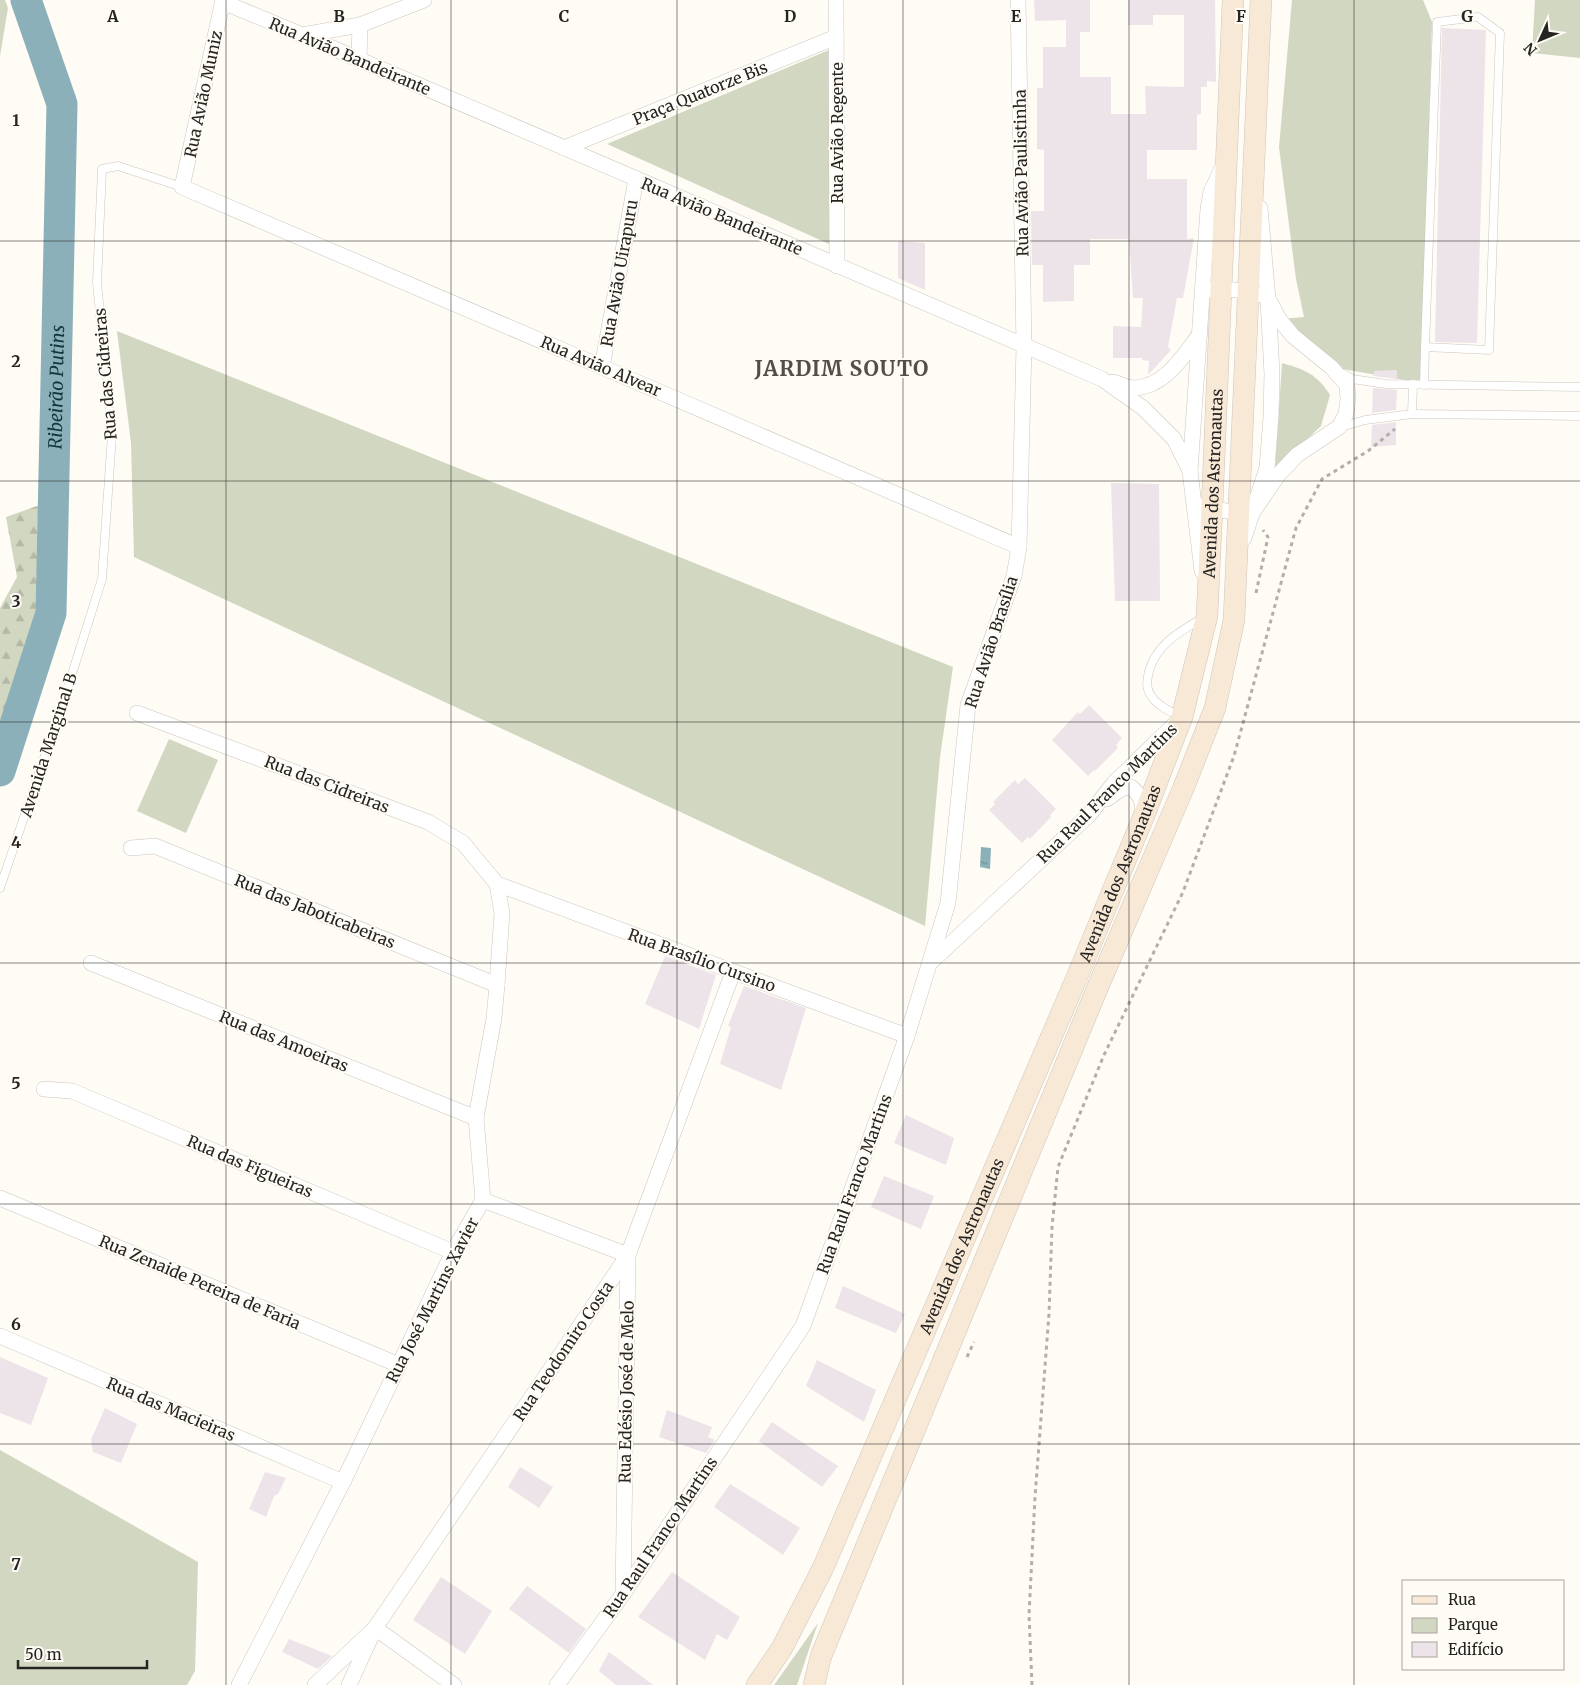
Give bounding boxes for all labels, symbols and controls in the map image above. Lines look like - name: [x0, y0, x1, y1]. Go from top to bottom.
- text: A: [106, 6, 119, 26]
- text: C: [559, 6, 569, 26]
- text: D: [784, 6, 796, 26]
- text: E: [1011, 6, 1022, 26]
- text: F: [1236, 6, 1246, 26]
- text: G: [1461, 6, 1473, 26]
- street label: Rua Avião Bandeirante: [266, 13, 434, 99]
- north arrow: [1515, 15, 1565, 65]
- street label: Rua Avião Muniz: [180, 28, 226, 159]
- text: N: [1520, 39, 1541, 59]
- street label: Praça Quatorze Bis: [630, 57, 770, 129]
- street label: Rua Avião Regente: [827, 62, 847, 204]
- street label: Rua Avião Paulistinha: [1010, 89, 1032, 257]
- text: 1: [12, 110, 20, 130]
- street label: Rua Avião Bandeirante: [638, 173, 806, 259]
- street label: Rua Avião Uirapuru: [596, 198, 642, 348]
- street label: Rua das Cidreiras: [89, 307, 121, 441]
- water label: Ribeirão Putins: [43, 325, 69, 450]
- street label: Rua Avião Alvear: [538, 332, 664, 400]
- text: 2: [11, 351, 21, 371]
- district label: JARDIM SOUTO: [754, 355, 929, 382]
- street label: Avenida dos Astronautas: [1199, 388, 1227, 580]
- street label: Rua Avião Brasília: [960, 573, 1022, 710]
- text: 3: [11, 591, 21, 611]
- street label: Avenida Marginal B: [15, 670, 81, 821]
- street label: Rua Raul Franco Martins: [1033, 719, 1181, 867]
- street label: Rua das Cidreiras: [262, 751, 392, 817]
- street label: Avenida dos Astronautas: [1074, 782, 1165, 966]
- text: 4: [11, 832, 21, 852]
- street label: Rua das Jaboticabeiras: [232, 870, 398, 952]
- street label: Rua Brasílio Cursino: [625, 924, 779, 996]
- street label: Rua das Amoeiras: [217, 1006, 352, 1076]
- text: 5: [11, 1073, 21, 1093]
- street label: Rua Raul Franco Martins: [812, 1091, 896, 1277]
- street label: Rua das Figueiras: [184, 1130, 316, 1202]
- street label: Avenida dos Astronautas: [914, 1155, 1008, 1338]
- street label: Rua José Martins Xavier: [382, 1214, 482, 1386]
- street label: Rua Zenaide Pereira de Faria: [96, 1230, 304, 1334]
- street label: Rua Teodomiro Costa: [509, 1277, 618, 1425]
- street label: Rua Edésio José de Melo: [614, 1300, 638, 1484]
- text: 6: [11, 1314, 21, 1334]
- street label: Rua das Macieiras: [104, 1373, 239, 1445]
- street label: Rua Raul Franco Martins: [599, 1453, 721, 1621]
- text: 7: [11, 1554, 21, 1574]
- legend: [1402, 1580, 1565, 1670]
- text: Rua: [1448, 1590, 1476, 1609]
- text: Parque: [1448, 1615, 1498, 1634]
- scale bar: [18, 1638, 146, 1670]
- text: Edifício: [1448, 1640, 1504, 1659]
- text: 50 m: [25, 1645, 62, 1664]

